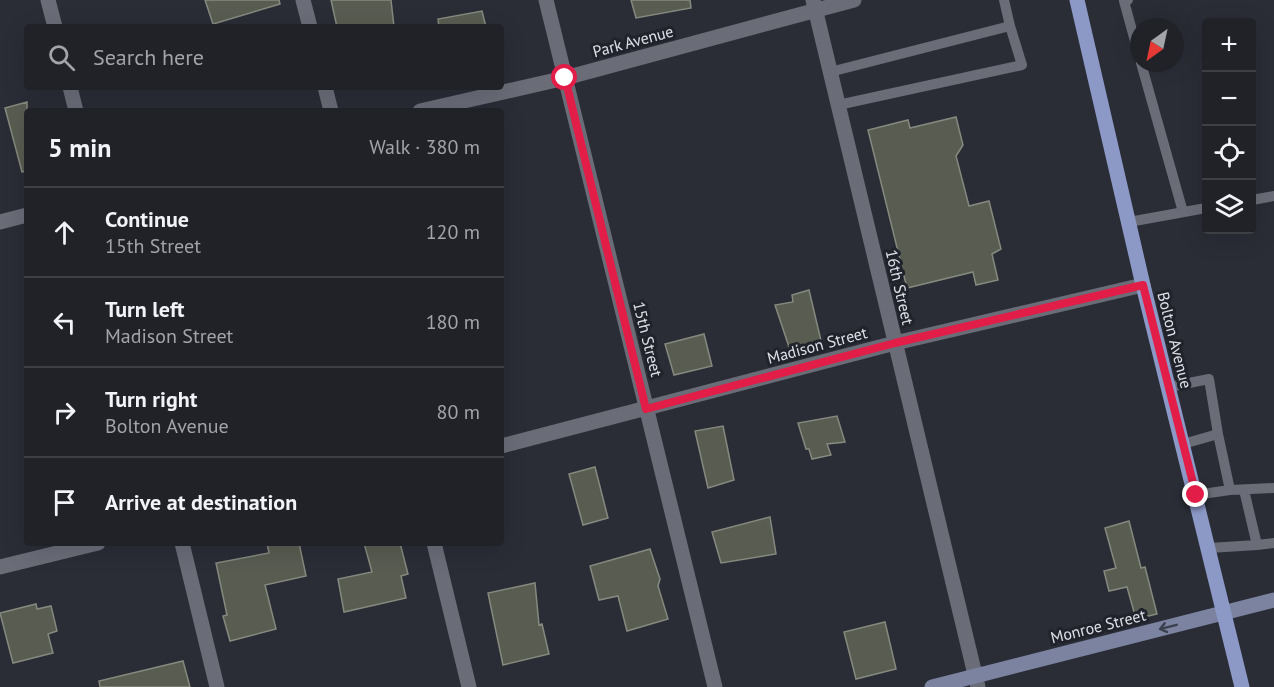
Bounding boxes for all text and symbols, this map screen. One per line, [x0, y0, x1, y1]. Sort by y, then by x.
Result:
north arrow [1130, 18, 1184, 72]
map controls [1202, 18, 1256, 234]
button: + [1202, 18, 1256, 72]
street label: Park Avenue [590, 21, 676, 61]
search box [24, 24, 504, 90]
icon: search [45, 41, 78, 74]
text: Search here [93, 43, 204, 71]
route start [551, 64, 577, 90]
button: − [1202, 72, 1256, 126]
button: locate [1202, 126, 1256, 180]
text: 5 min [48, 131, 111, 164]
text: Walk · 380 m [369, 134, 480, 160]
button: layers [1202, 180, 1256, 234]
text: Continue [105, 205, 189, 233]
icon: ahead [48, 216, 81, 249]
text: 120 m [426, 219, 480, 245]
text: 15th Street [105, 233, 201, 259]
street label: 16th Street [882, 247, 919, 327]
street label: Bolton Avenue [1153, 290, 1197, 390]
text: Turn left [105, 295, 185, 323]
street label: 15th Street [629, 299, 667, 379]
icon: left [48, 306, 81, 339]
text: 180 m [426, 309, 480, 335]
street label: Madison Street [765, 322, 870, 368]
text: Madison Street [105, 323, 233, 349]
text: Turn right [105, 385, 197, 413]
icon: right [48, 396, 81, 429]
text: 80 m [437, 399, 480, 425]
text: Bolton Avenue [105, 413, 229, 439]
route end [1182, 481, 1208, 507]
icon: arrive [48, 486, 81, 519]
text: Arrive at destination [105, 488, 297, 516]
street label: Monroe Street [1048, 604, 1148, 647]
one-way arrow [1159, 621, 1178, 633]

